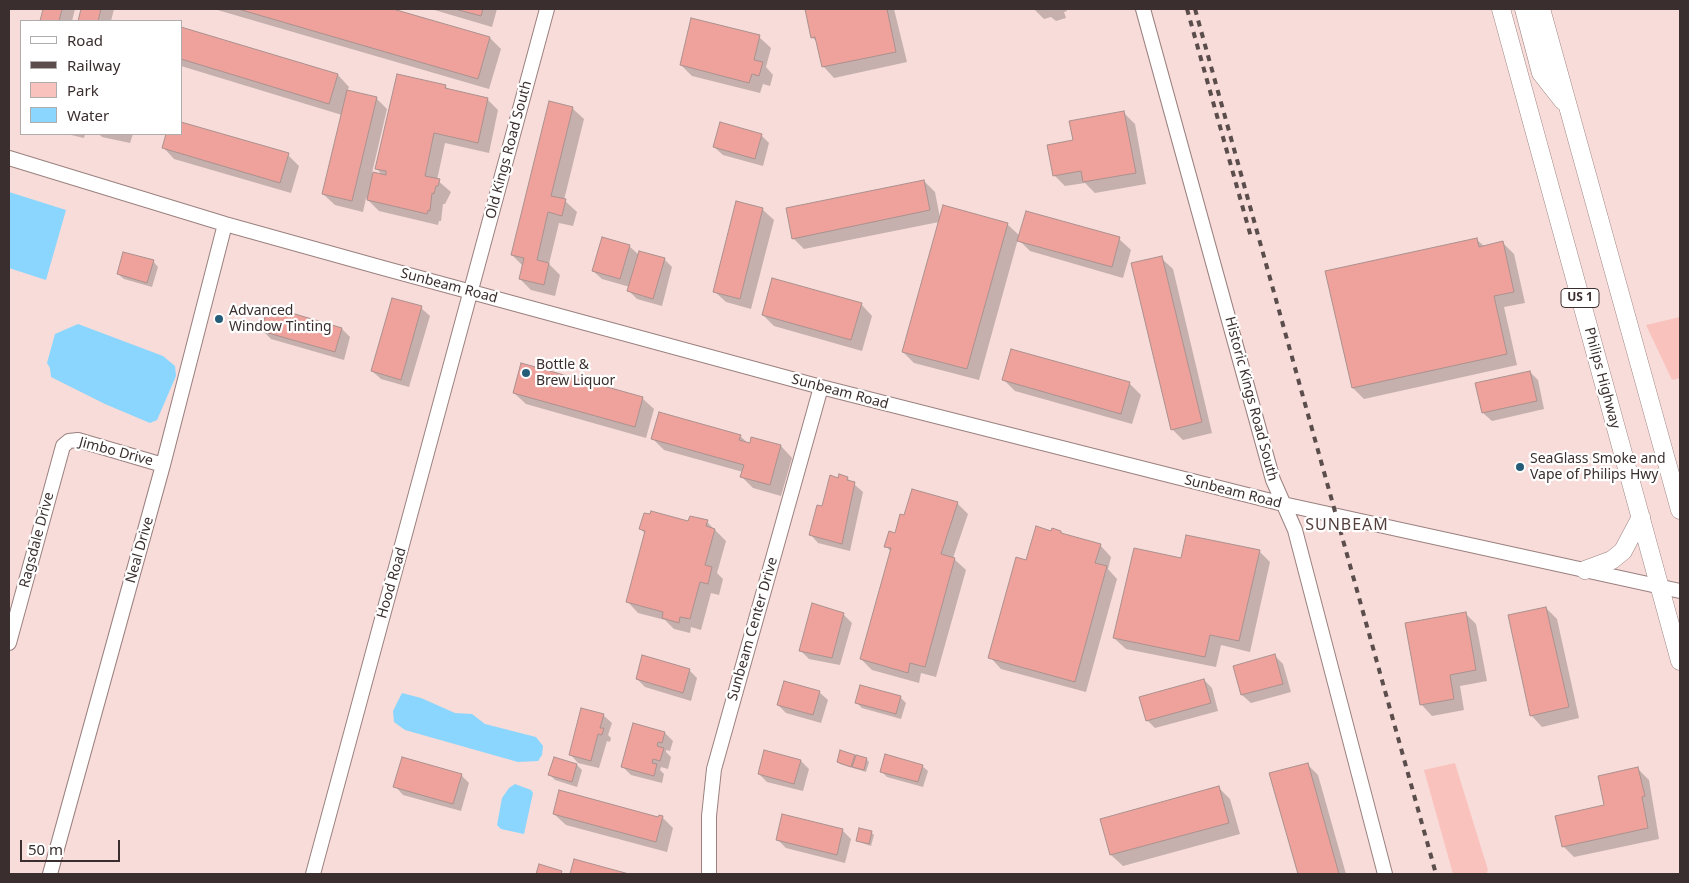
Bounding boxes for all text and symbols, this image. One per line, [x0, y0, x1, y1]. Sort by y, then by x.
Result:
legend [20, 20, 182, 135]
text: Road [67, 30, 103, 50]
text: Railway [67, 55, 120, 75]
street label: Old Kings Road South [482, 79, 536, 221]
text: Park [67, 80, 99, 100]
text: Water [67, 105, 109, 125]
street label: Sunbeam Road [399, 265, 499, 307]
road number: US 1 [1561, 288, 1599, 308]
place label: Advanced Window Tinting [229, 303, 332, 336]
marker: Advanced Window Tinting [213, 313, 225, 325]
street label: Historic Kings Road South [1221, 315, 1281, 483]
street label: Philips Highway [1580, 326, 1624, 430]
place label: Bottle & Brew Liquor [536, 357, 615, 390]
marker: Bottle & Brew Liquor [520, 367, 532, 379]
street label: Sunbeam Road [790, 371, 890, 413]
street label: Jimbo Drive [77, 434, 155, 470]
place label: SeaGlass Smoke and Vape of Philips Hwy [1530, 451, 1666, 484]
marker: SeaGlass Smoke and Vape of Philips Hwy [1514, 461, 1526, 473]
street label: Sunbeam Road [1183, 472, 1283, 512]
street label: Ragsdale Drive [16, 490, 58, 590]
street label: Neal Drive [123, 515, 157, 585]
district label: SUNBEAM [1304, 515, 1390, 535]
street label: Hood Road [374, 545, 410, 621]
street label: Sunbeam Center Drive [724, 555, 782, 703]
scale bar [22, 830, 122, 862]
text: 50 m [28, 839, 63, 859]

